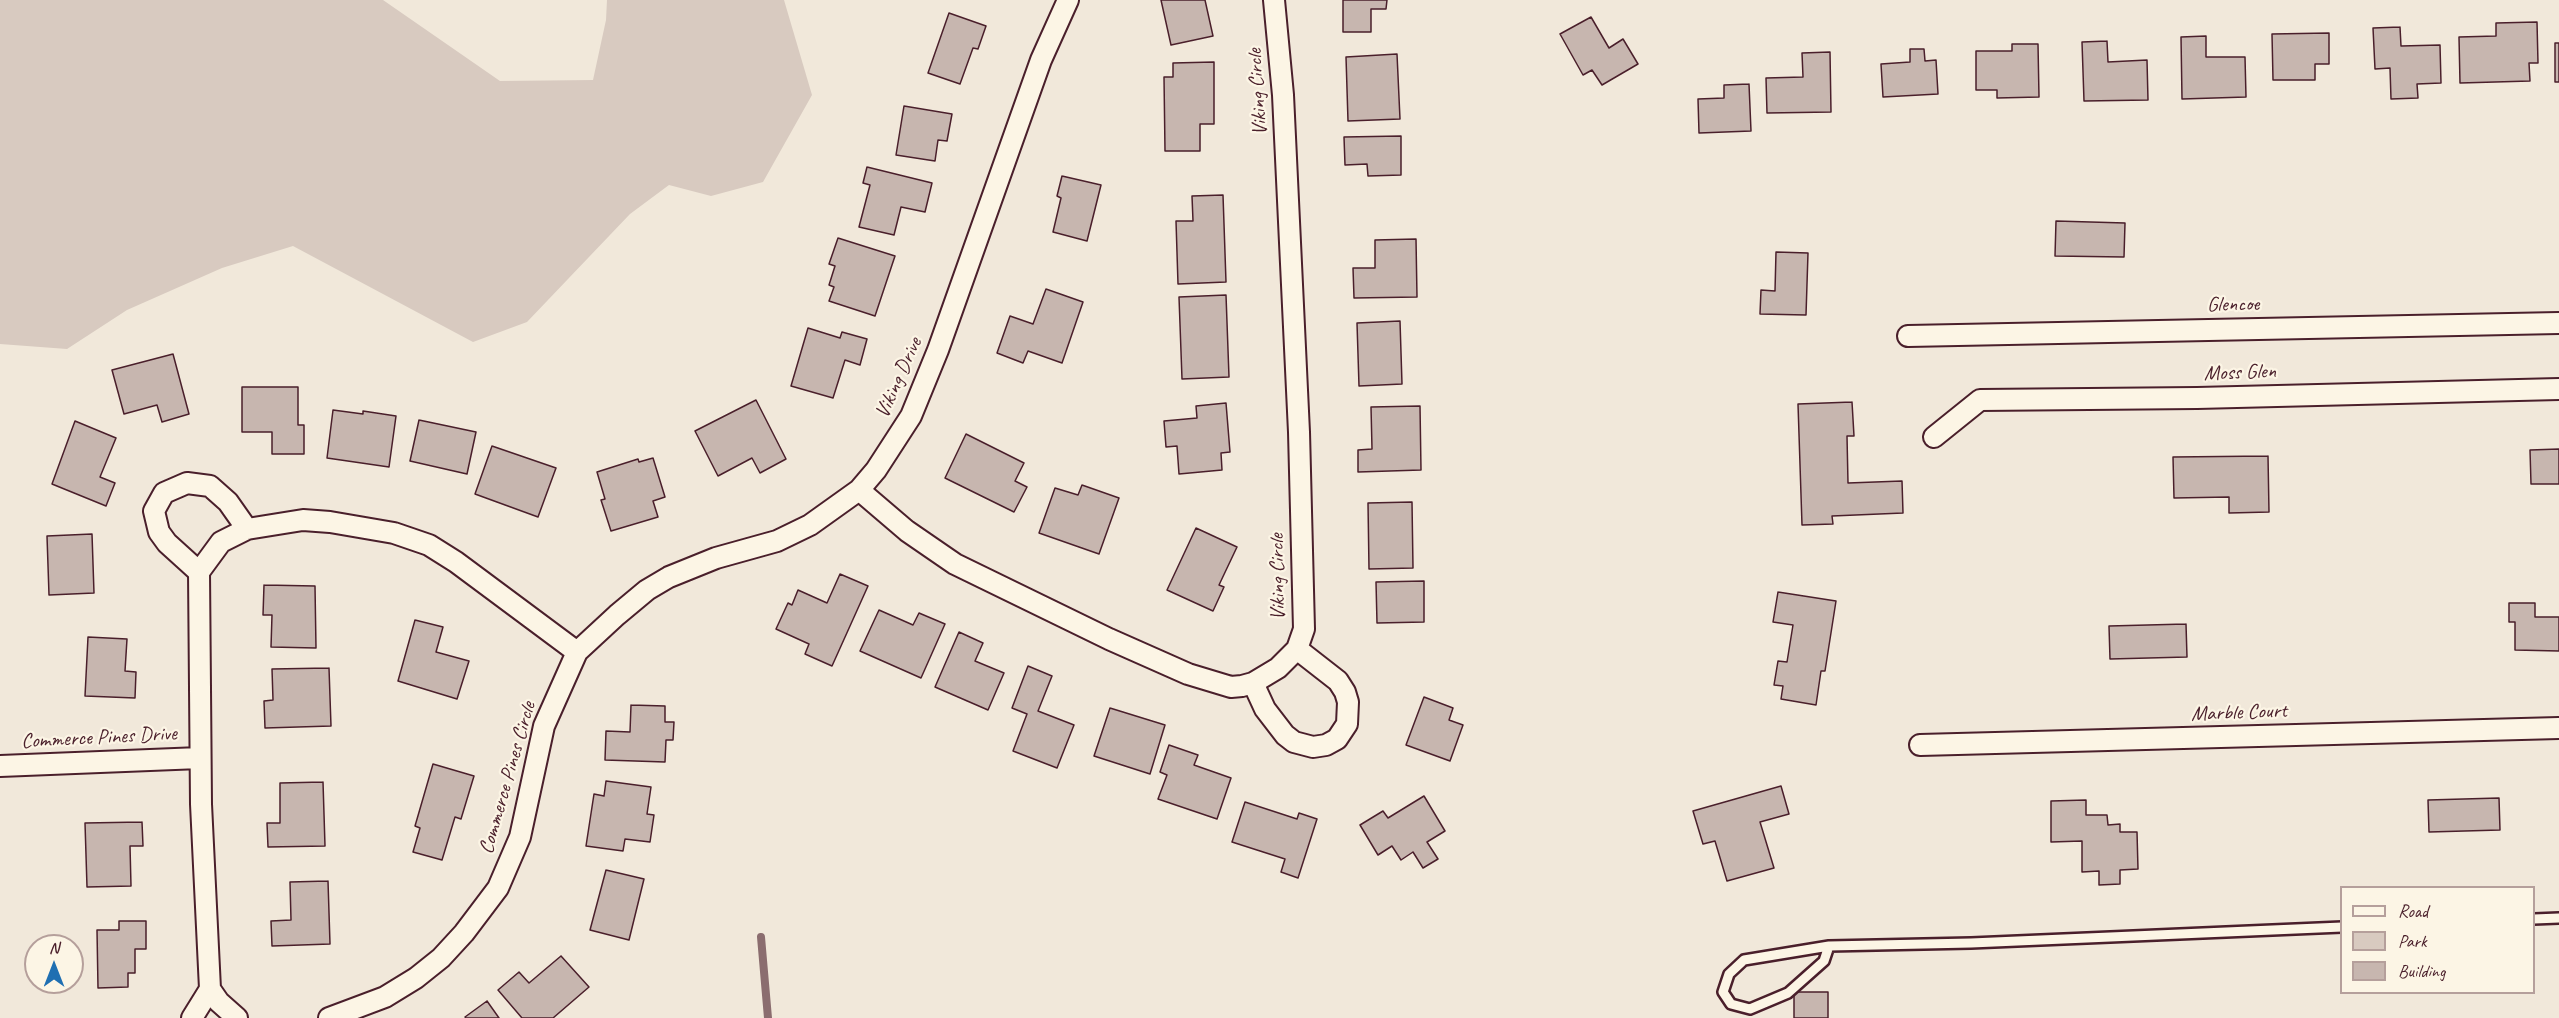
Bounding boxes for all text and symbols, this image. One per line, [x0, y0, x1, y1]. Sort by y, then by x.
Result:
street label: Viking Circle [1242, 48, 1274, 136]
street label: Glencoe [2207, 292, 2259, 318]
street label: Viking Drive [870, 334, 928, 422]
street label: Moss Glen [2203, 359, 2277, 387]
street label: Viking Circle [1265, 533, 1291, 621]
street label: Commerce Pines Circle [474, 699, 542, 857]
street label: Marble Court [2191, 699, 2287, 727]
street label: Commerce Pines Drive [21, 721, 177, 755]
legend [2340, 886, 2535, 994]
text: Road [2398, 900, 2428, 922]
text: Park [2398, 930, 2427, 952]
north arrow [24, 934, 84, 994]
text: N [49, 938, 59, 958]
text: Building [2398, 960, 2445, 982]

